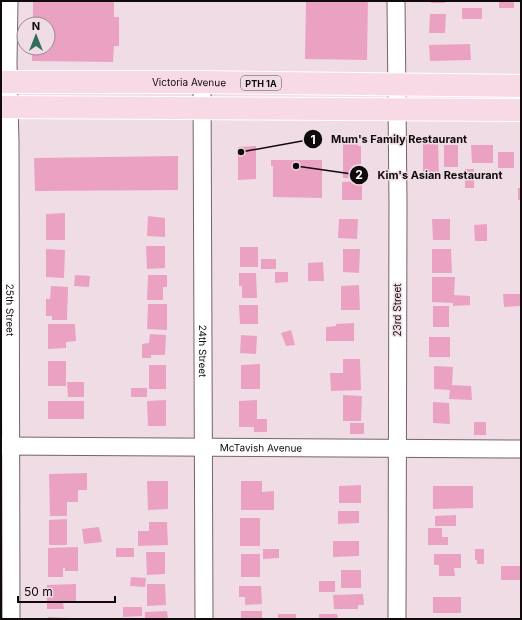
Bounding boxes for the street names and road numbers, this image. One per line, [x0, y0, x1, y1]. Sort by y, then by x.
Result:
street label: Victoria Avenue [152, 76, 226, 88]
road number: PTH 1A [241, 76, 281, 90]
street label: 23rd Street [391, 283, 403, 337]
street label: 25th Street [4, 284, 16, 337]
street label: 24th Street [197, 325, 209, 378]
street label: McTavish Avenue [220, 441, 302, 454]

